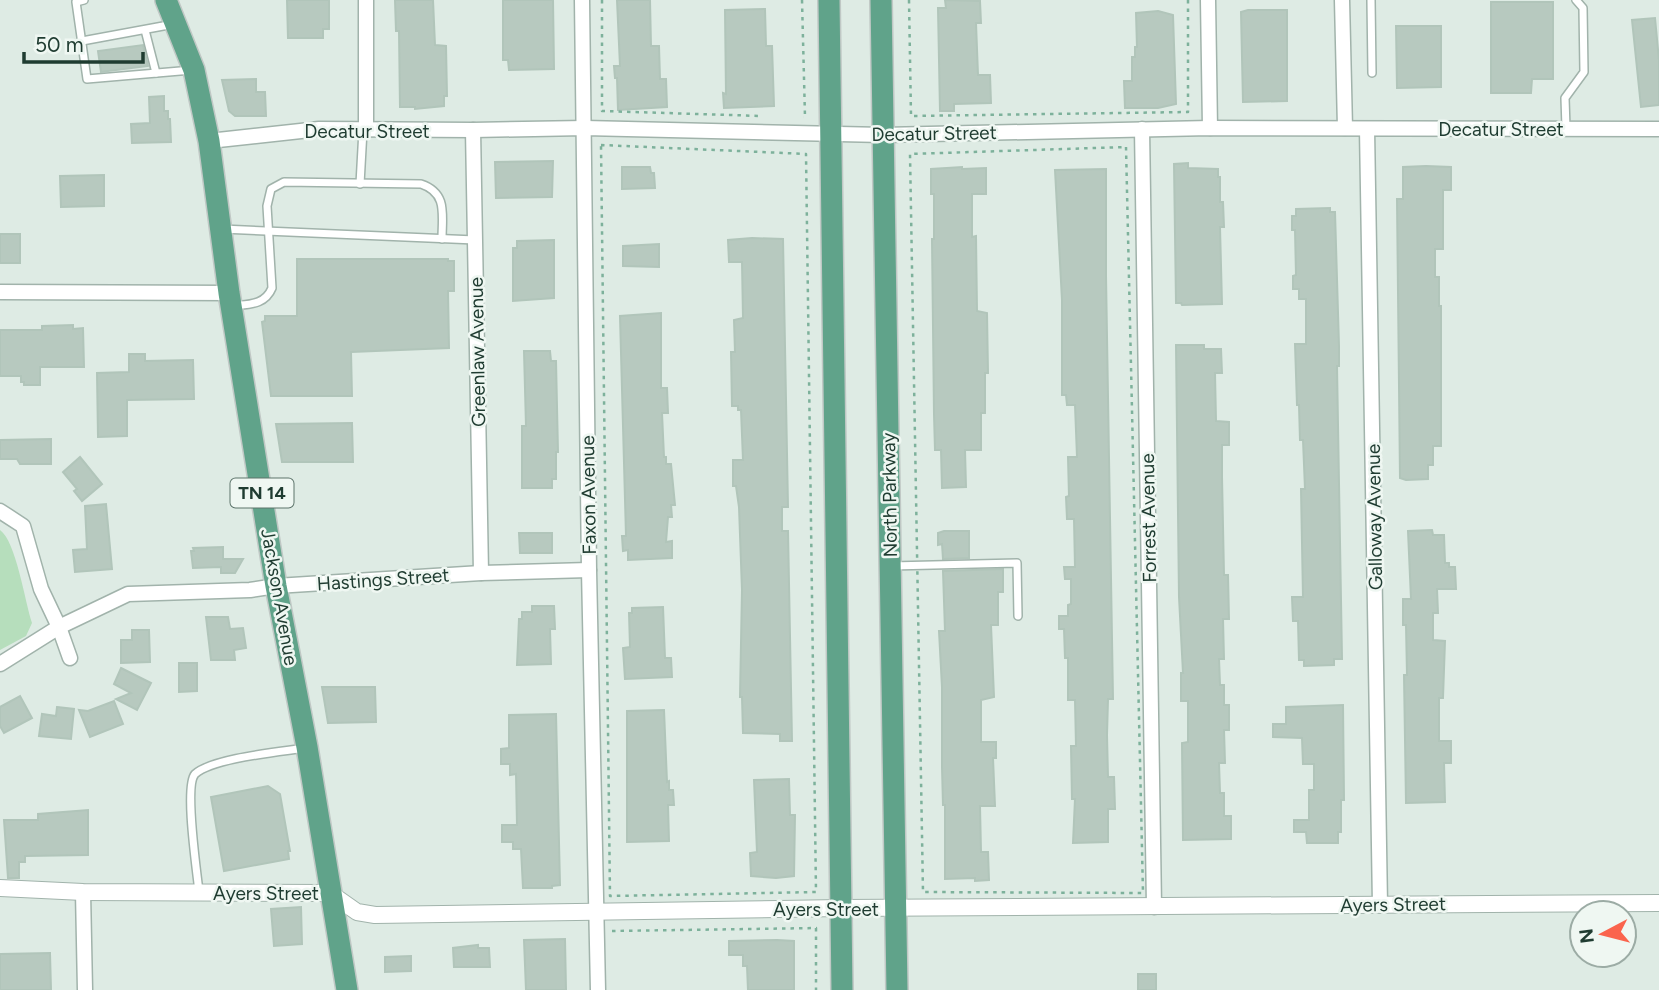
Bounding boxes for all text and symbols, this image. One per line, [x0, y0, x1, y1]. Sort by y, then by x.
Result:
scale bar [24, 21, 144, 65]
text: 50 m [35, 32, 84, 57]
street label: Decatur Street [1438, 118, 1564, 141]
street label: Decatur Street [304, 120, 430, 143]
street label: Decatur Street [871, 121, 997, 146]
street label: Greenlaw Avenue [465, 277, 490, 427]
street label: North Parkway [877, 432, 902, 558]
street label: Faxon Avenue [576, 435, 601, 555]
street label: Galloway Avenue [1362, 444, 1387, 590]
street label: Forrest Avenue [1136, 453, 1161, 583]
road number: TN 14 [230, 478, 294, 508]
street label: Jackson Avenue [256, 527, 303, 667]
street label: Hastings Street [316, 563, 450, 596]
street label: Ayers Street [213, 882, 319, 905]
street label: Ayers Street [1340, 892, 1446, 917]
street label: Ayers Street [773, 898, 879, 921]
north arrow [1568, 899, 1638, 969]
text: N [1574, 927, 1599, 945]

